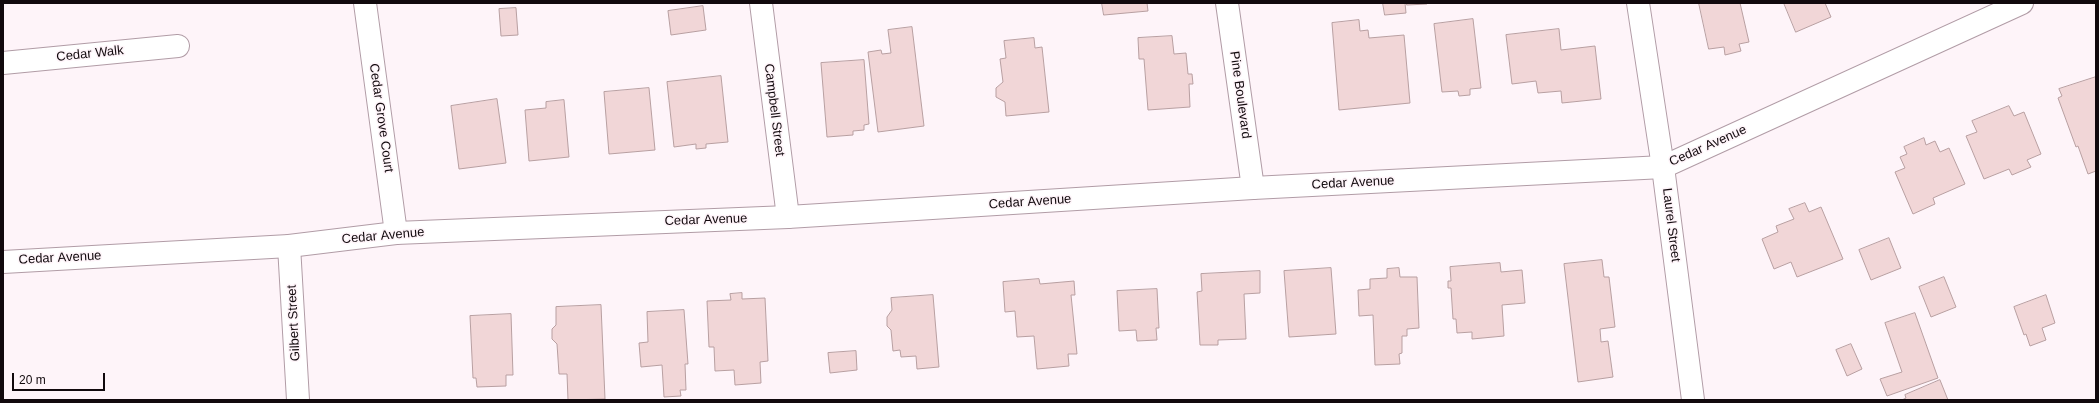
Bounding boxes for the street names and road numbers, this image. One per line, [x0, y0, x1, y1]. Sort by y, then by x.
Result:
street label: Cedar Walk [56, 43, 124, 65]
street label: Pine Boulevard [1226, 50, 1254, 140]
street label: Cedar Grove Court [366, 63, 396, 173]
street label: Campbell Street [761, 63, 787, 157]
street label: Cedar Avenue [1667, 122, 1749, 170]
street label: Cedar Avenue [1311, 173, 1395, 193]
street label: Laurel Street [1659, 187, 1683, 263]
street label: Cedar Avenue [988, 191, 1072, 213]
street label: Cedar Avenue [664, 211, 748, 229]
street label: Cedar Avenue [341, 225, 425, 247]
street label: Cedar Avenue [18, 248, 102, 268]
street label: Gilbert Street [284, 284, 304, 362]

